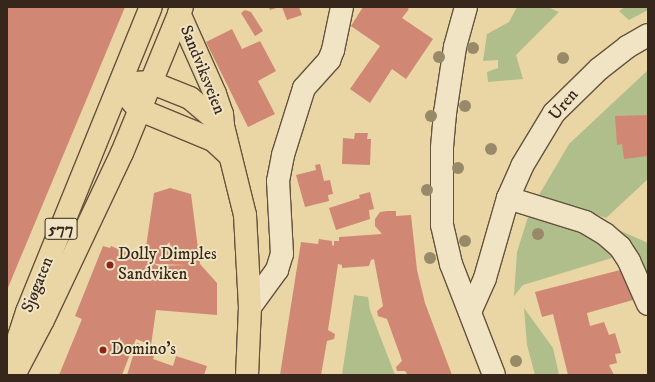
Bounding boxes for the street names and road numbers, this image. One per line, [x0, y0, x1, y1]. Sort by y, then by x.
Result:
street label: Sandviksveien [175, 23, 229, 117]
street label: Uren [545, 85, 583, 125]
road number: 577 [44, 215, 78, 243]
street label: Sjøgaten [18, 254, 58, 316]

